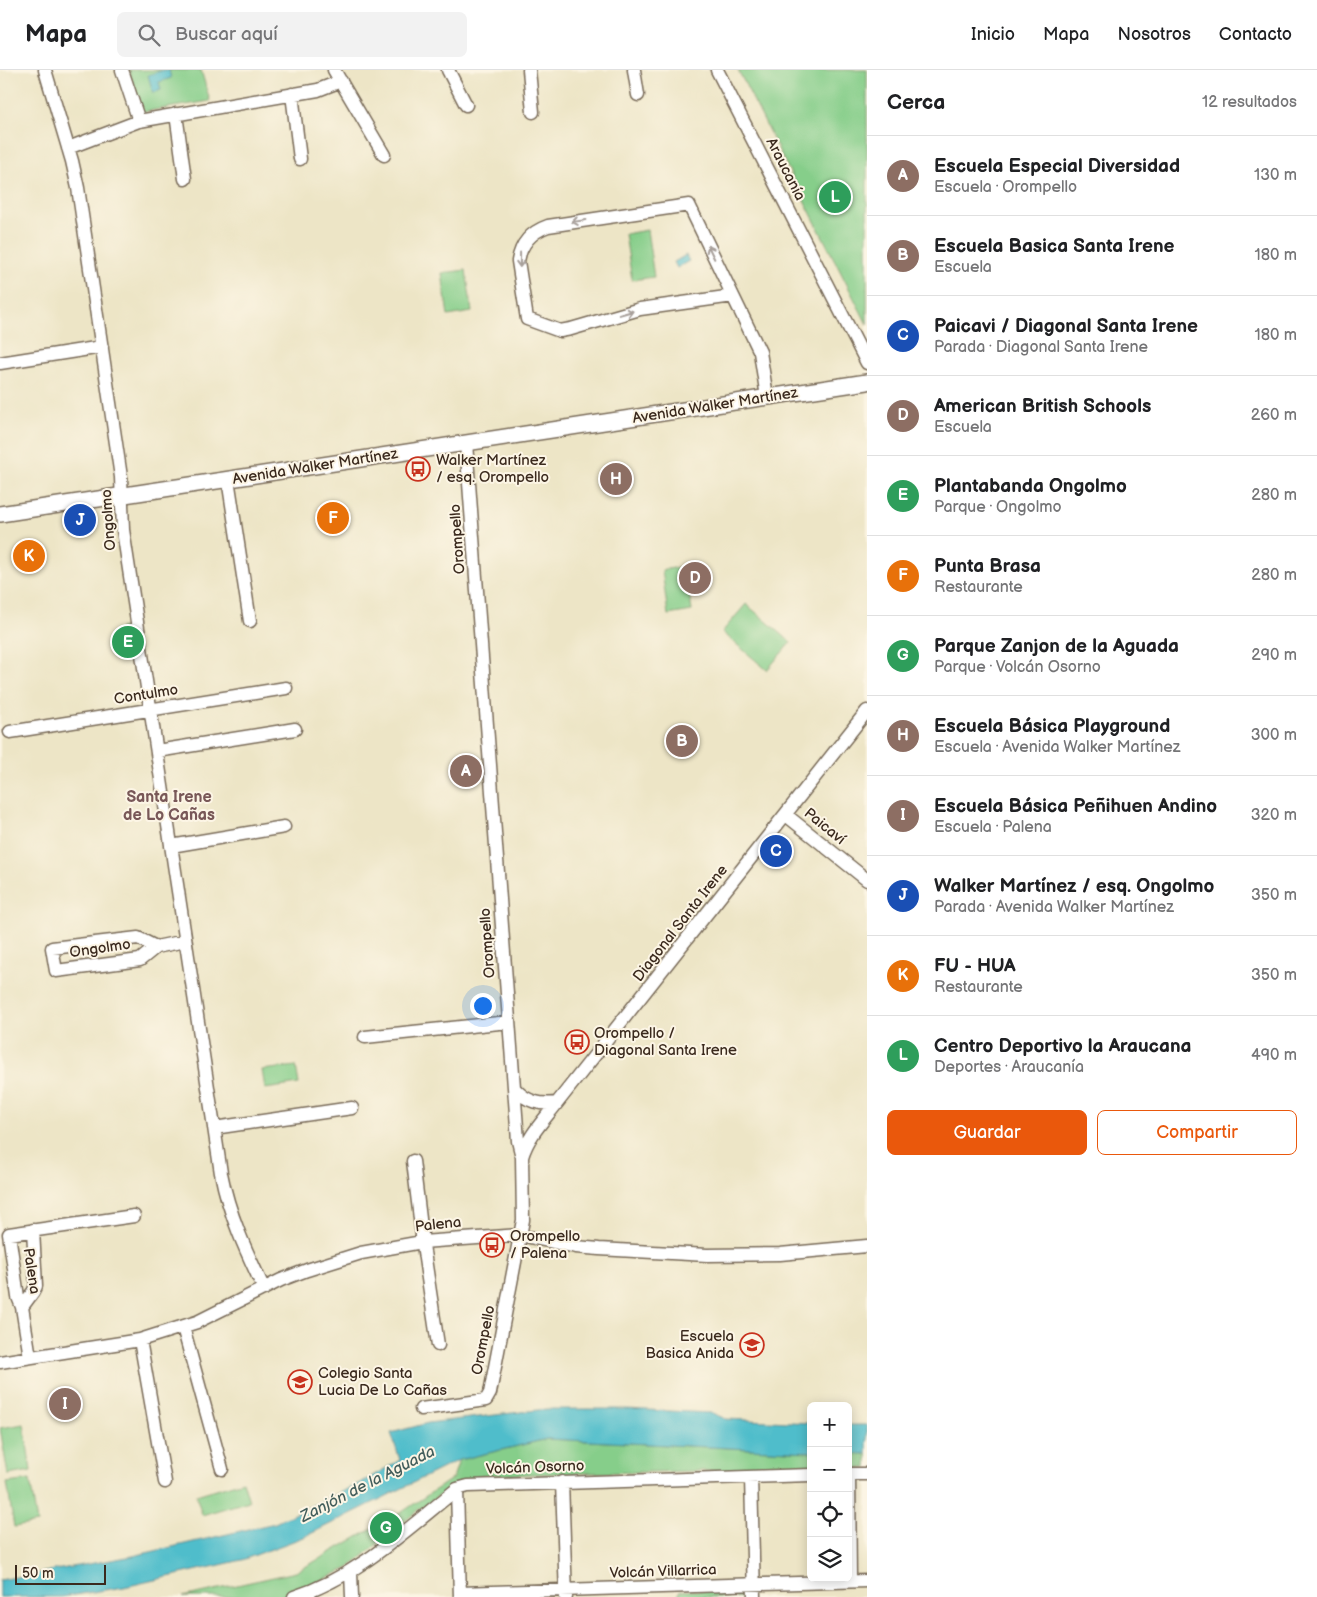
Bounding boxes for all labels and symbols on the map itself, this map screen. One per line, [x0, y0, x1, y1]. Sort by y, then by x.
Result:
street label: Araucanía [762, 135, 809, 204]
pin: L [819, 178, 851, 216]
one-way arrow [572, 216, 588, 226]
one-way arrow [706, 245, 716, 260]
one-way arrow [515, 252, 524, 268]
one-way arrow [618, 308, 634, 318]
street label: Avenida Walker Martínez [631, 383, 800, 428]
street label: Avenida Walker Martínez [231, 444, 400, 489]
place label: Walker Martínez / esq. Orompello [436, 451, 549, 487]
bus stop icon: Walker Martínez / esq. Orompello [405, 456, 431, 482]
pin: H [600, 460, 632, 498]
street label: Ongolmo [97, 489, 120, 551]
pin: F [317, 499, 349, 537]
pin: J [64, 501, 96, 539]
street label: Orompello [446, 503, 469, 575]
pin: K [13, 537, 45, 575]
pin: D [679, 559, 711, 597]
pin: E [112, 623, 144, 661]
street label: Contulmo [113, 680, 180, 709]
pin: B [666, 722, 698, 760]
pin: A [450, 752, 482, 790]
district label: Santa Irene de Lo Cañas [123, 788, 215, 825]
street label: Paicaví [800, 804, 850, 849]
pin: C [760, 832, 792, 870]
street label: Diagonal Santa Irene [629, 861, 732, 985]
street label: Orompello [476, 907, 499, 979]
street label: Ongolmo [68, 935, 132, 962]
your location [470, 993, 496, 1019]
place label: Orompello / Diagonal Santa Irene [594, 1024, 737, 1060]
bus stop icon: Orompello / Diagonal Santa Irene [564, 1029, 590, 1055]
street label: Palena [414, 1213, 462, 1236]
place label: Orompello / Palena [510, 1227, 580, 1263]
bus stop icon: Orompello / Palena [479, 1232, 505, 1258]
street label: Palena [18, 1247, 45, 1295]
street label: Orompello [467, 1304, 500, 1376]
place label: Escuela Basica Anida [646, 1327, 734, 1363]
school or university icon: Escuela Basica Anida [739, 1332, 765, 1358]
place label: Colegio Santa Lucia De Lo Cañas [318, 1364, 448, 1400]
school or university icon: Colegio Santa Lucia De Lo Cañas [287, 1369, 313, 1395]
pin: I [49, 1385, 81, 1423]
water label: Zanjón de la Aguada [296, 1442, 438, 1527]
street label: Volcán Osorno [485, 1456, 585, 1479]
pin: G [370, 1509, 402, 1547]
street label: Volcán Villarrica [609, 1560, 717, 1583]
scale bar [15, 1562, 106, 1585]

